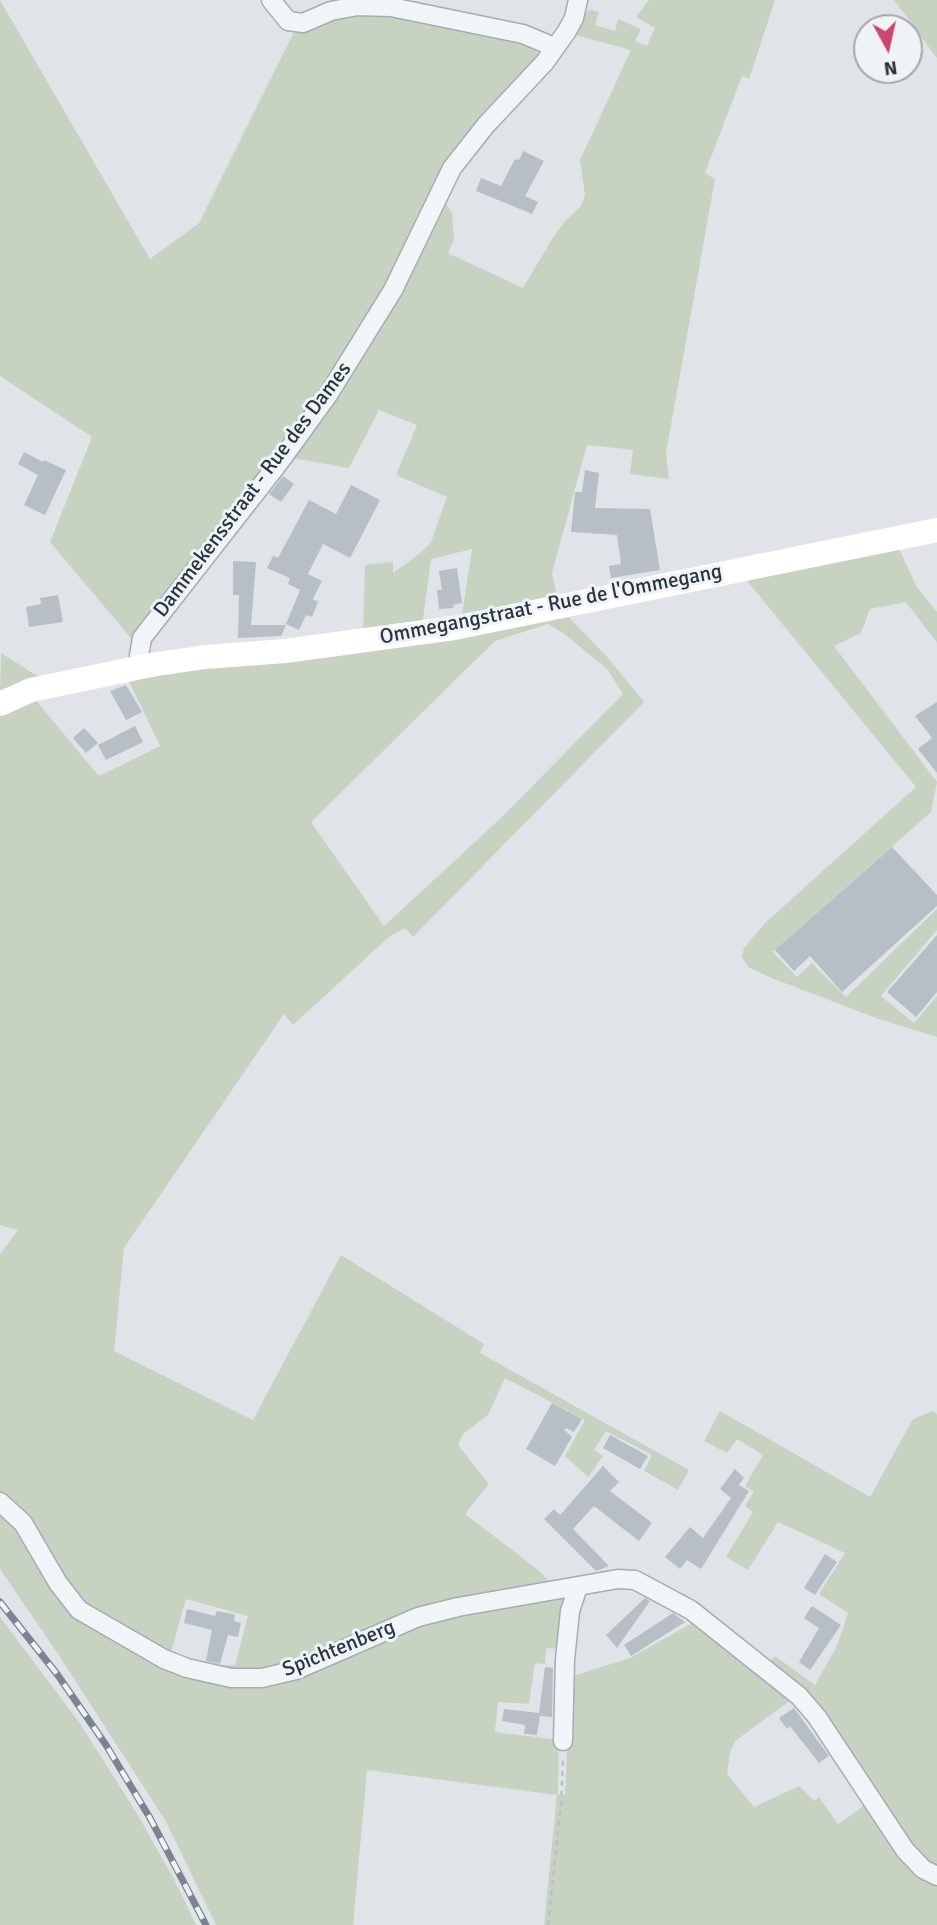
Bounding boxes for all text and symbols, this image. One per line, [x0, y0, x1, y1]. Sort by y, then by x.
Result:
north arrow [853, 14, 923, 84]
text: N [882, 55, 899, 81]
street label: Dammekensstraat - Rue des Dames [149, 357, 357, 623]
street label: Ommegangstraat - Rue de l'Ommegang [378, 559, 724, 651]
street label: Spichtenberg [279, 1615, 399, 1683]

